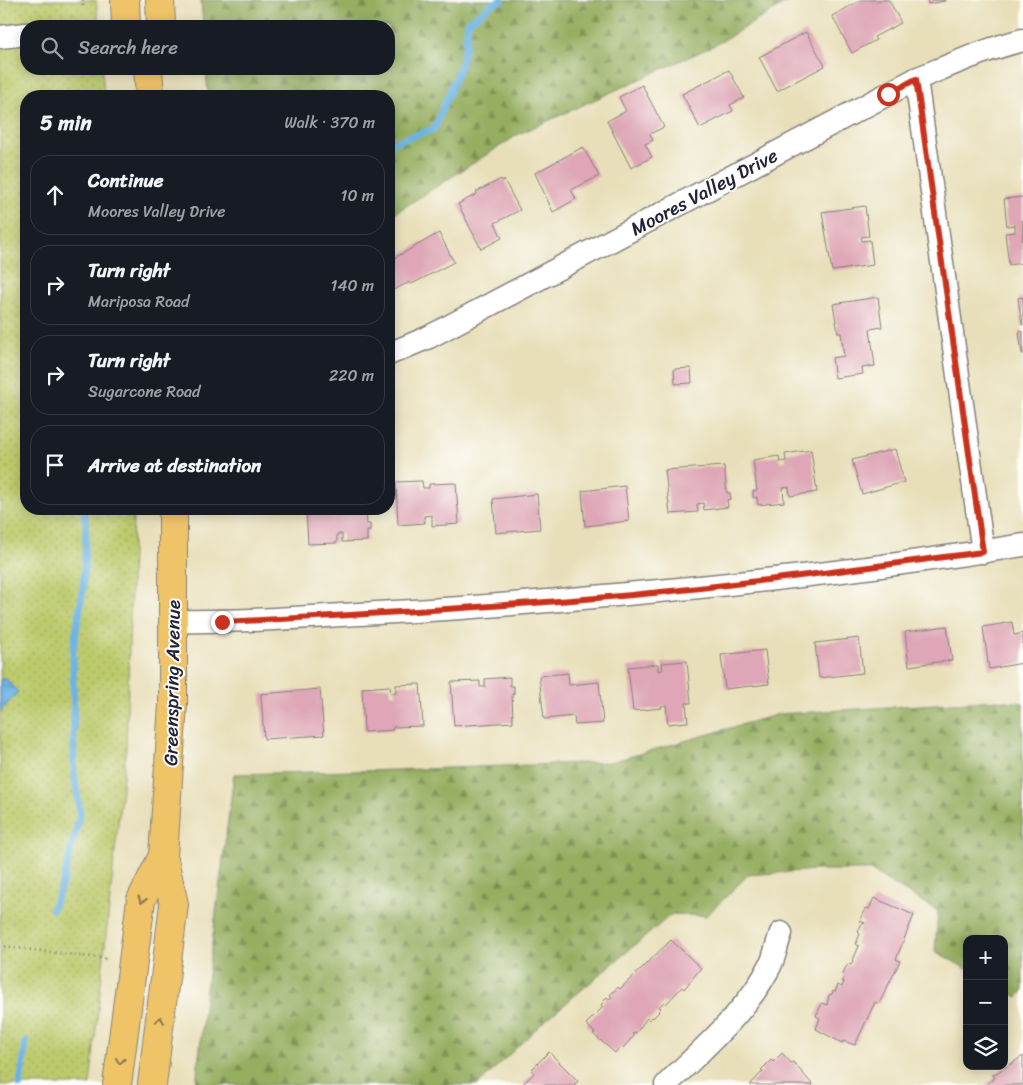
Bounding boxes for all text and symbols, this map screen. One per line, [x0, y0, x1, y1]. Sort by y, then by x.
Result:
search box [20, 20, 395, 75]
text: Search here [78, 31, 178, 64]
icon: search [38, 34, 66, 62]
route start [877, 83, 900, 106]
text: 5 min [40, 104, 92, 142]
text: Walk · 370 m [284, 108, 375, 137]
street label: Moores Valley Drive [624, 139, 784, 245]
text: Continue [88, 164, 164, 197]
icon: ahead [41, 181, 69, 209]
text: 10 m [341, 181, 374, 210]
text: Moores Valley Drive [88, 197, 226, 226]
text: Turn right [88, 254, 170, 287]
icon: right [41, 271, 69, 299]
text: 140 m [331, 271, 374, 300]
text: Mariposa Road [88, 287, 190, 316]
text: Turn right [88, 344, 170, 377]
icon: right [41, 361, 69, 389]
text: 220 m [329, 361, 374, 390]
text: Sugarcone Road [88, 377, 201, 406]
text: Arrive at destination [88, 449, 261, 482]
icon: arrive [41, 451, 69, 479]
street label: Greenspring Avenue [154, 600, 190, 766]
route end [211, 611, 234, 634]
one-way arrow [138, 896, 148, 904]
map controls [963, 935, 1008, 1070]
button: + [963, 935, 1008, 980]
button: − [963, 980, 1008, 1025]
one-way arrow [154, 1015, 165, 1023]
button: layers [963, 1025, 1008, 1070]
one-way arrow [115, 1057, 126, 1065]

